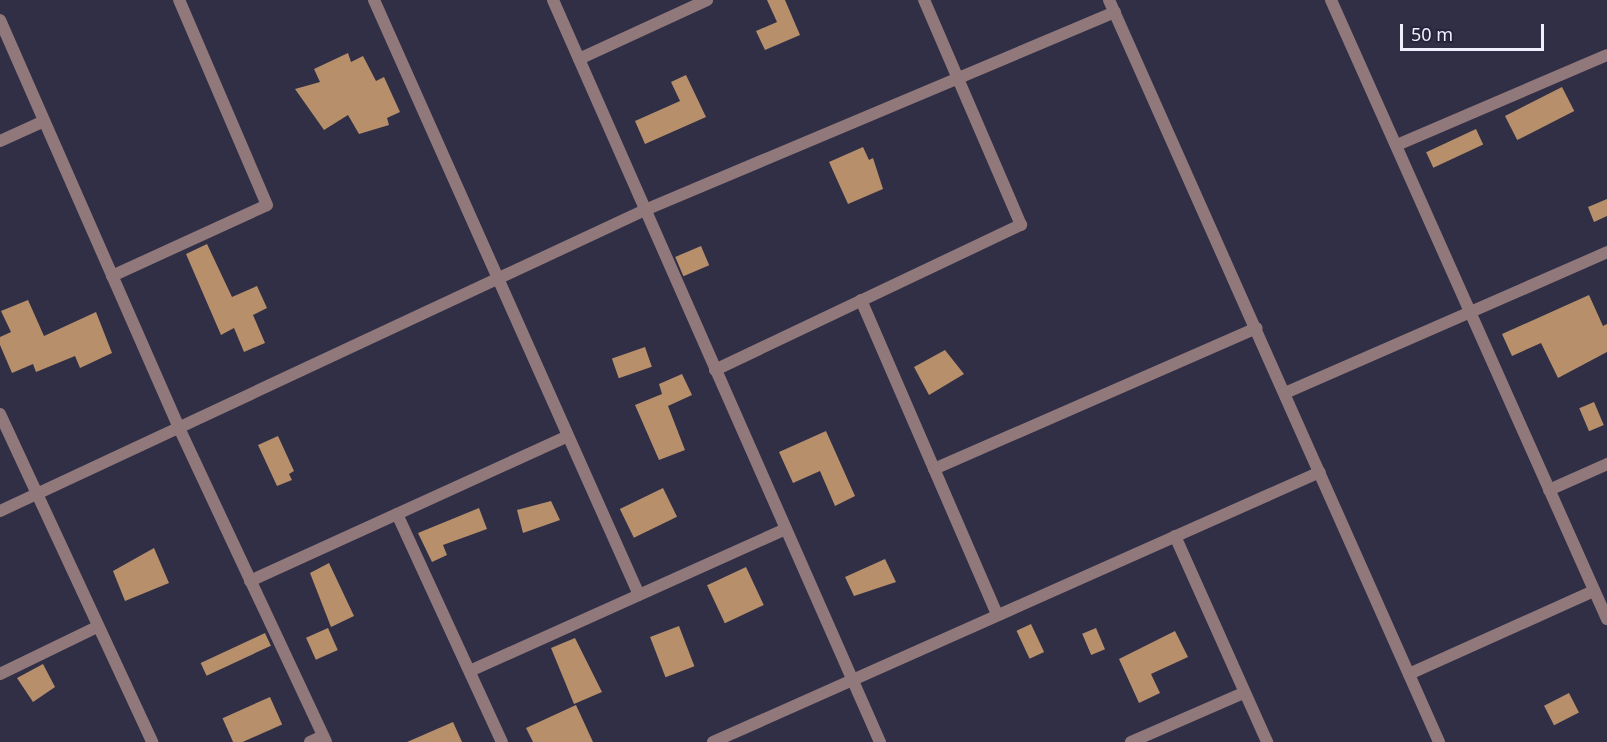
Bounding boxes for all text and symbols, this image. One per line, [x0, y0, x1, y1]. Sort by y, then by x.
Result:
scale bar [1403, 12, 1547, 50]
text: 50 m [1411, 22, 1453, 46]

